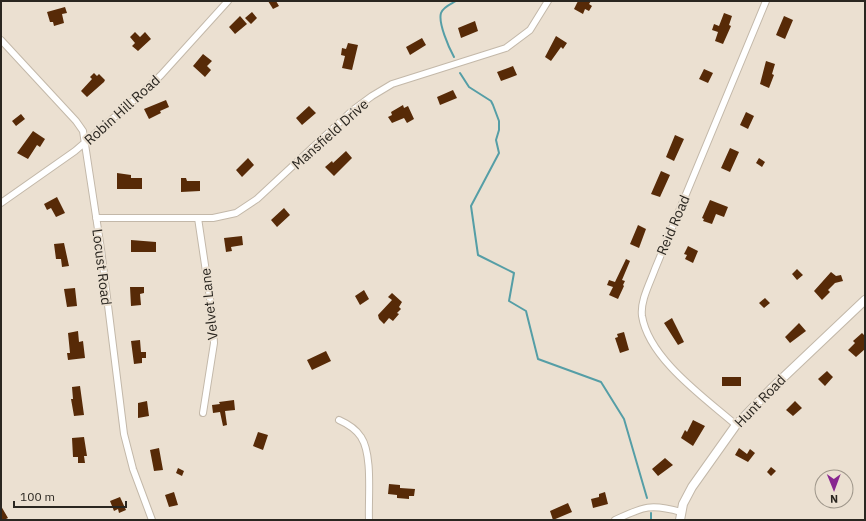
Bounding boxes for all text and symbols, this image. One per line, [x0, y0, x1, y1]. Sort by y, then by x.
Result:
street label: Robin Hill Road [80, 71, 164, 149]
street label: Mansfield Drive [288, 95, 372, 173]
street label: Reid Road [652, 192, 694, 258]
street label: Locust Road [88, 228, 116, 306]
street label: Velvet Lane [196, 267, 222, 341]
street label: Hunt Road [731, 371, 789, 431]
north arrow [814, 469, 854, 509]
scale bar [14, 483, 126, 509]
text: 100 m [20, 489, 55, 504]
text: N [830, 492, 838, 506]

